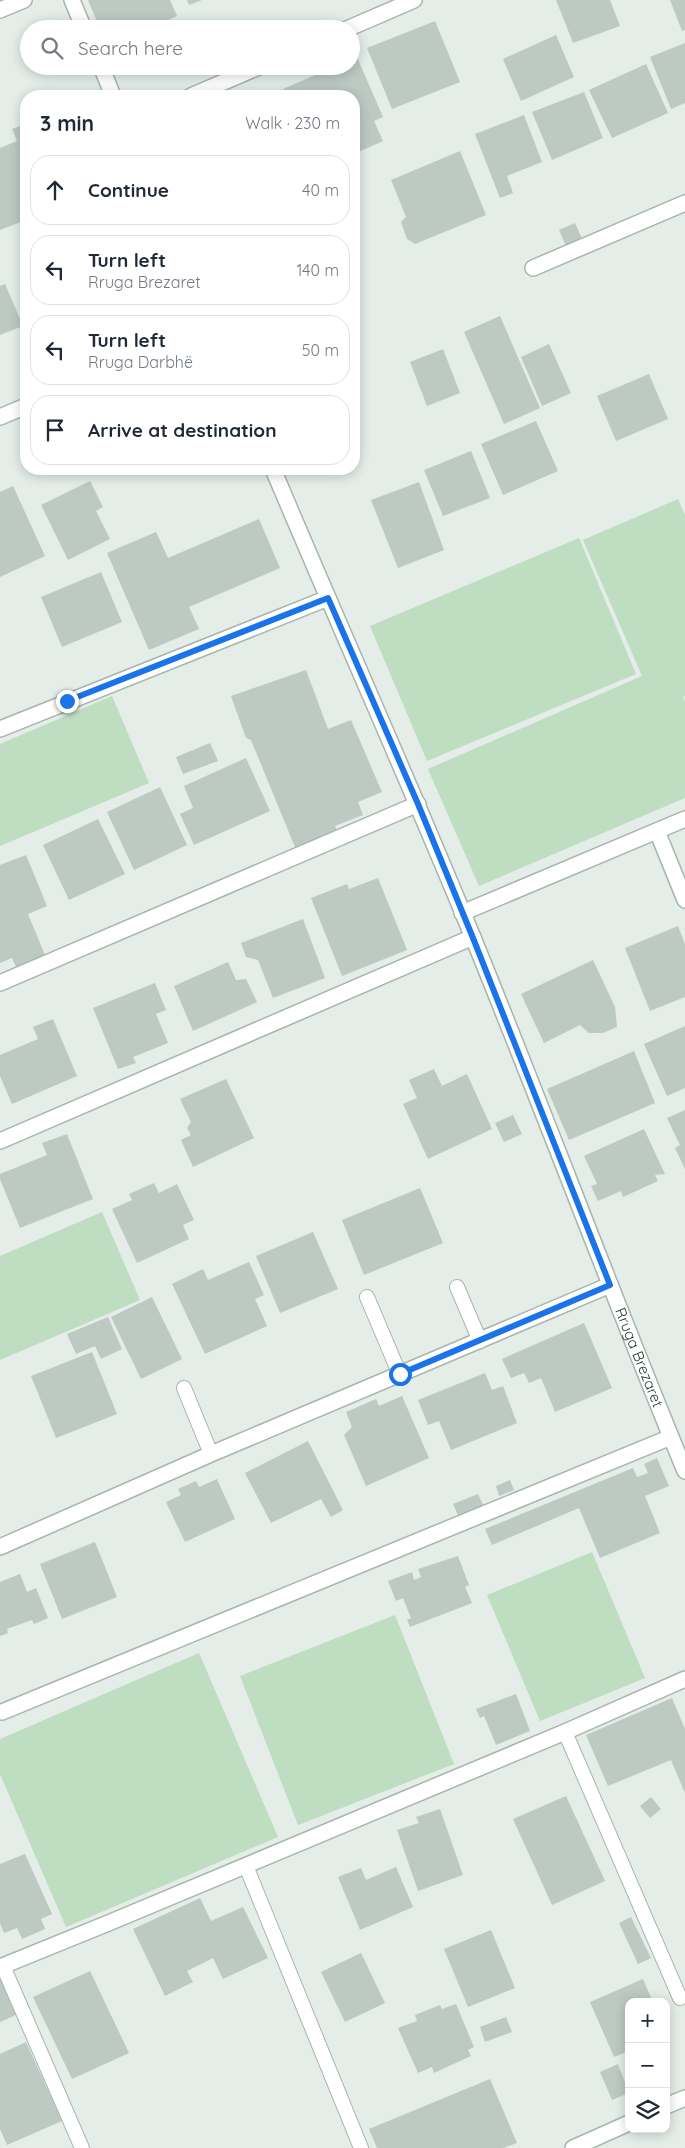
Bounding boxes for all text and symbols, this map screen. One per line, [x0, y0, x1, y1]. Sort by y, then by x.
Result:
search box [20, 20, 360, 75]
icon: search [38, 34, 66, 62]
text: Search here [78, 36, 183, 60]
text: 3 min [40, 110, 94, 136]
text: Walk · 230 m [245, 113, 340, 133]
icon: ahead [41, 176, 69, 204]
text: Continue [88, 178, 169, 202]
text: 40 m [302, 180, 339, 200]
text: Turn left [88, 248, 166, 272]
icon: left [41, 256, 69, 284]
text: 140 m [296, 260, 339, 280]
text: Rruga Brezaret [88, 272, 201, 292]
text: Turn left [88, 328, 166, 352]
icon: left [41, 336, 69, 364]
text: 50 m [302, 340, 339, 360]
text: Rruga Darbhë [88, 352, 193, 372]
icon: arrive [41, 416, 69, 444]
text: Arrive at destination [88, 418, 277, 442]
route end [56, 690, 79, 713]
street label: Rruga Brezaret [611, 1305, 668, 1410]
route start [389, 1363, 412, 1386]
map controls [625, 1998, 670, 2133]
button: + [625, 1998, 670, 2043]
button: − [625, 2043, 670, 2088]
button: layers [625, 2088, 670, 2133]

